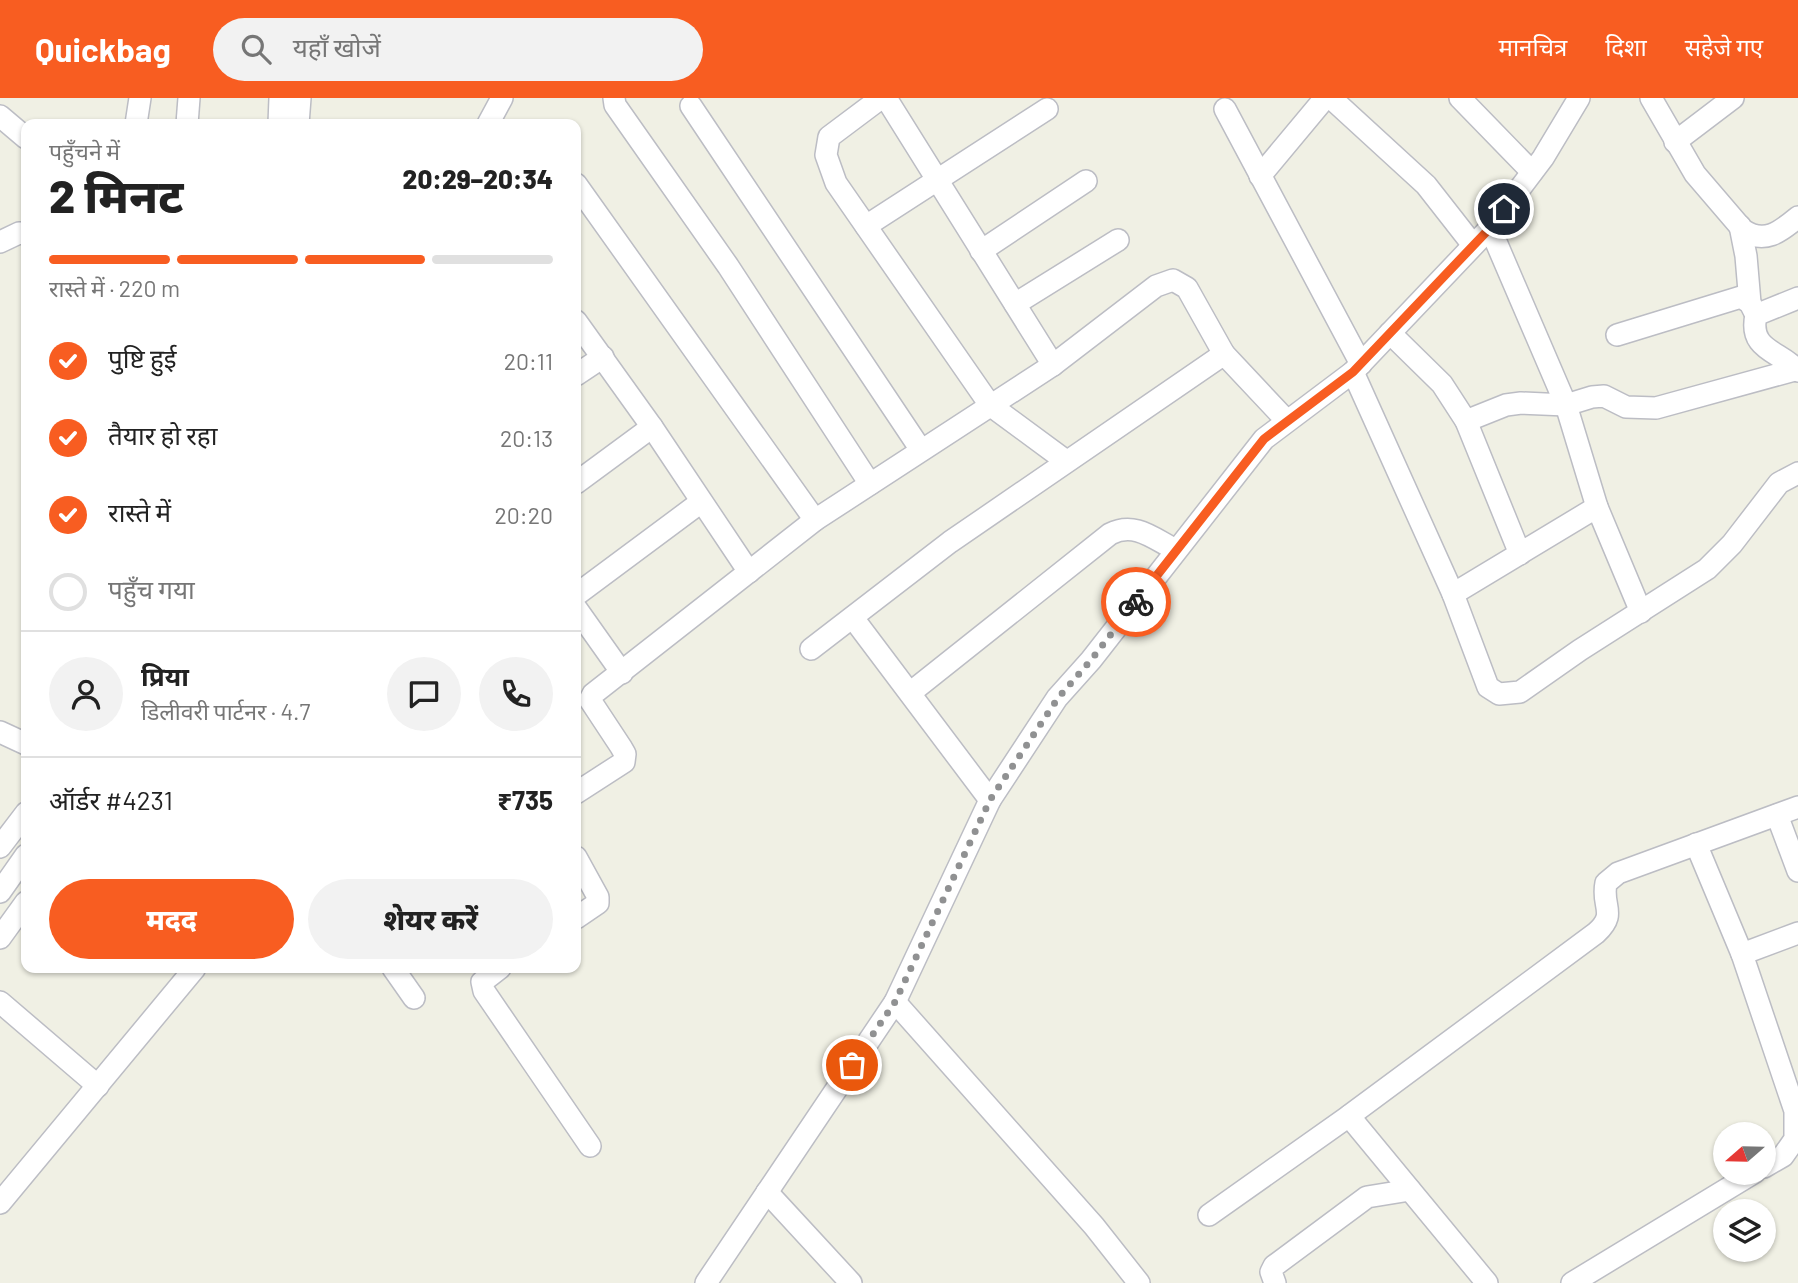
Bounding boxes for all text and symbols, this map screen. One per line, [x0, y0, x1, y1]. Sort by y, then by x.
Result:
search box [213, 18, 703, 81]
text: Quickbag [35, 29, 171, 69]
icon: search [237, 30, 275, 68]
text: यहाँ खोजें [293, 31, 381, 62]
text: मानचित्र [1499, 32, 1567, 61]
text: दिशा [1605, 32, 1647, 61]
text: सहेजे गए [1685, 32, 1763, 61]
text: पहुँचने में [49, 137, 120, 165]
text: 20:29–20:34 [403, 163, 553, 194]
text: 2 मिनट [49, 167, 183, 222]
pin [1474, 179, 1534, 239]
icon: home [1485, 190, 1523, 228]
text: रास्ते में · 220 m [49, 274, 180, 302]
icon: check [49, 342, 87, 380]
text: पुष्टि हुई [108, 342, 176, 373]
text: 20:11 [504, 347, 553, 375]
icon: check [49, 419, 87, 457]
text: तैयार हो रहा [108, 419, 217, 450]
text: 20:13 [500, 424, 553, 452]
icon: check [49, 496, 87, 534]
text: रास्ते में [108, 496, 171, 527]
text: 20:20 [495, 501, 553, 529]
courier [1101, 567, 1171, 637]
text: पहुँच गया [108, 573, 195, 604]
icon: bike [1117, 583, 1155, 621]
button: person [49, 657, 123, 731]
button: chat [387, 657, 461, 731]
button: phone [479, 657, 553, 731]
text: प्रिया [141, 660, 189, 691]
text: डिलीवरी पार्टनर · 4.7 [141, 697, 310, 725]
text: ऑर्डर #4231 [49, 784, 173, 815]
text: ₹735 [497, 784, 553, 815]
button: मदद [49, 879, 294, 959]
button: शेयर करें [308, 879, 553, 959]
pin [822, 1035, 882, 1095]
icon: bag [833, 1046, 871, 1084]
north arrow [1713, 1122, 1776, 1185]
map controls [1713, 1122, 1776, 1262]
button: layers [1713, 1199, 1776, 1262]

